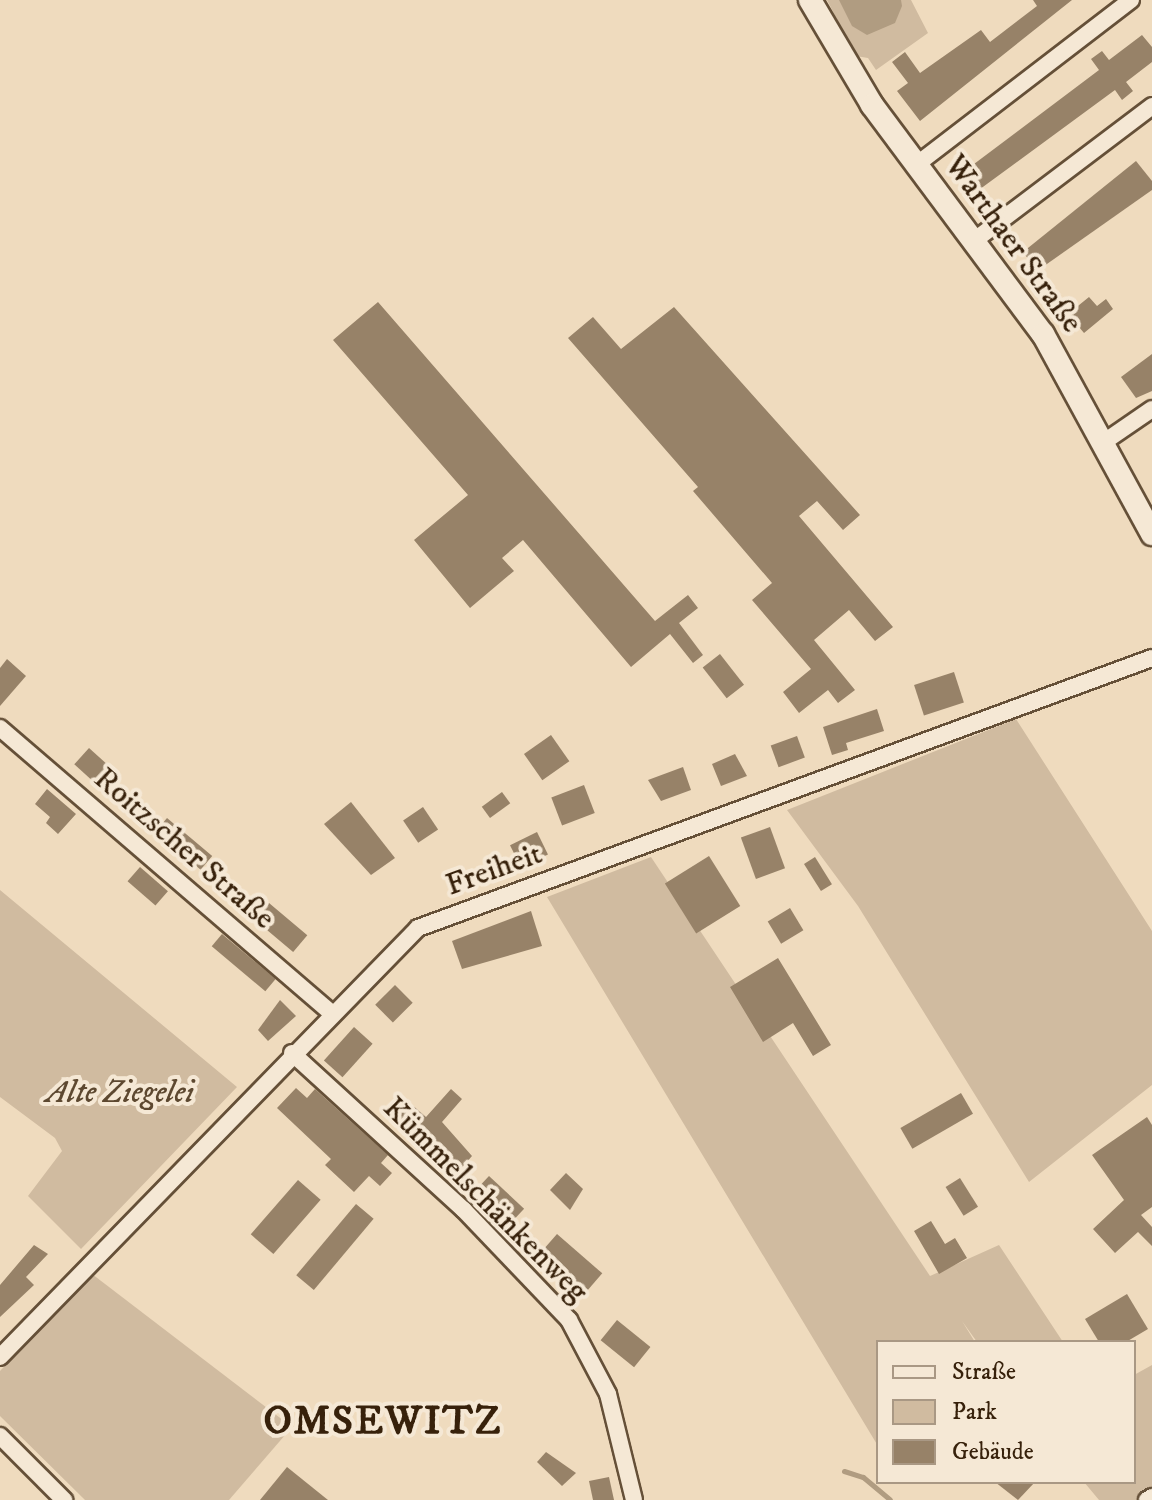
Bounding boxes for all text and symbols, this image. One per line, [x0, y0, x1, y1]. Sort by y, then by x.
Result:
street label: Warthaer Straße [936, 147, 1090, 341]
street label: Roitzscher Straße [86, 760, 282, 938]
street label: Freiheit [441, 835, 547, 905]
park label: Alte Ziegelei [46, 1074, 194, 1112]
street label: Kümmelschänkenweg [374, 1089, 596, 1311]
legend [876, 1340, 1136, 1484]
text: Straße [952, 1357, 1016, 1387]
text: Park [952, 1397, 997, 1427]
district label: OMSEWITZ [264, 1398, 502, 1446]
text: Gebäude [952, 1437, 1034, 1467]

